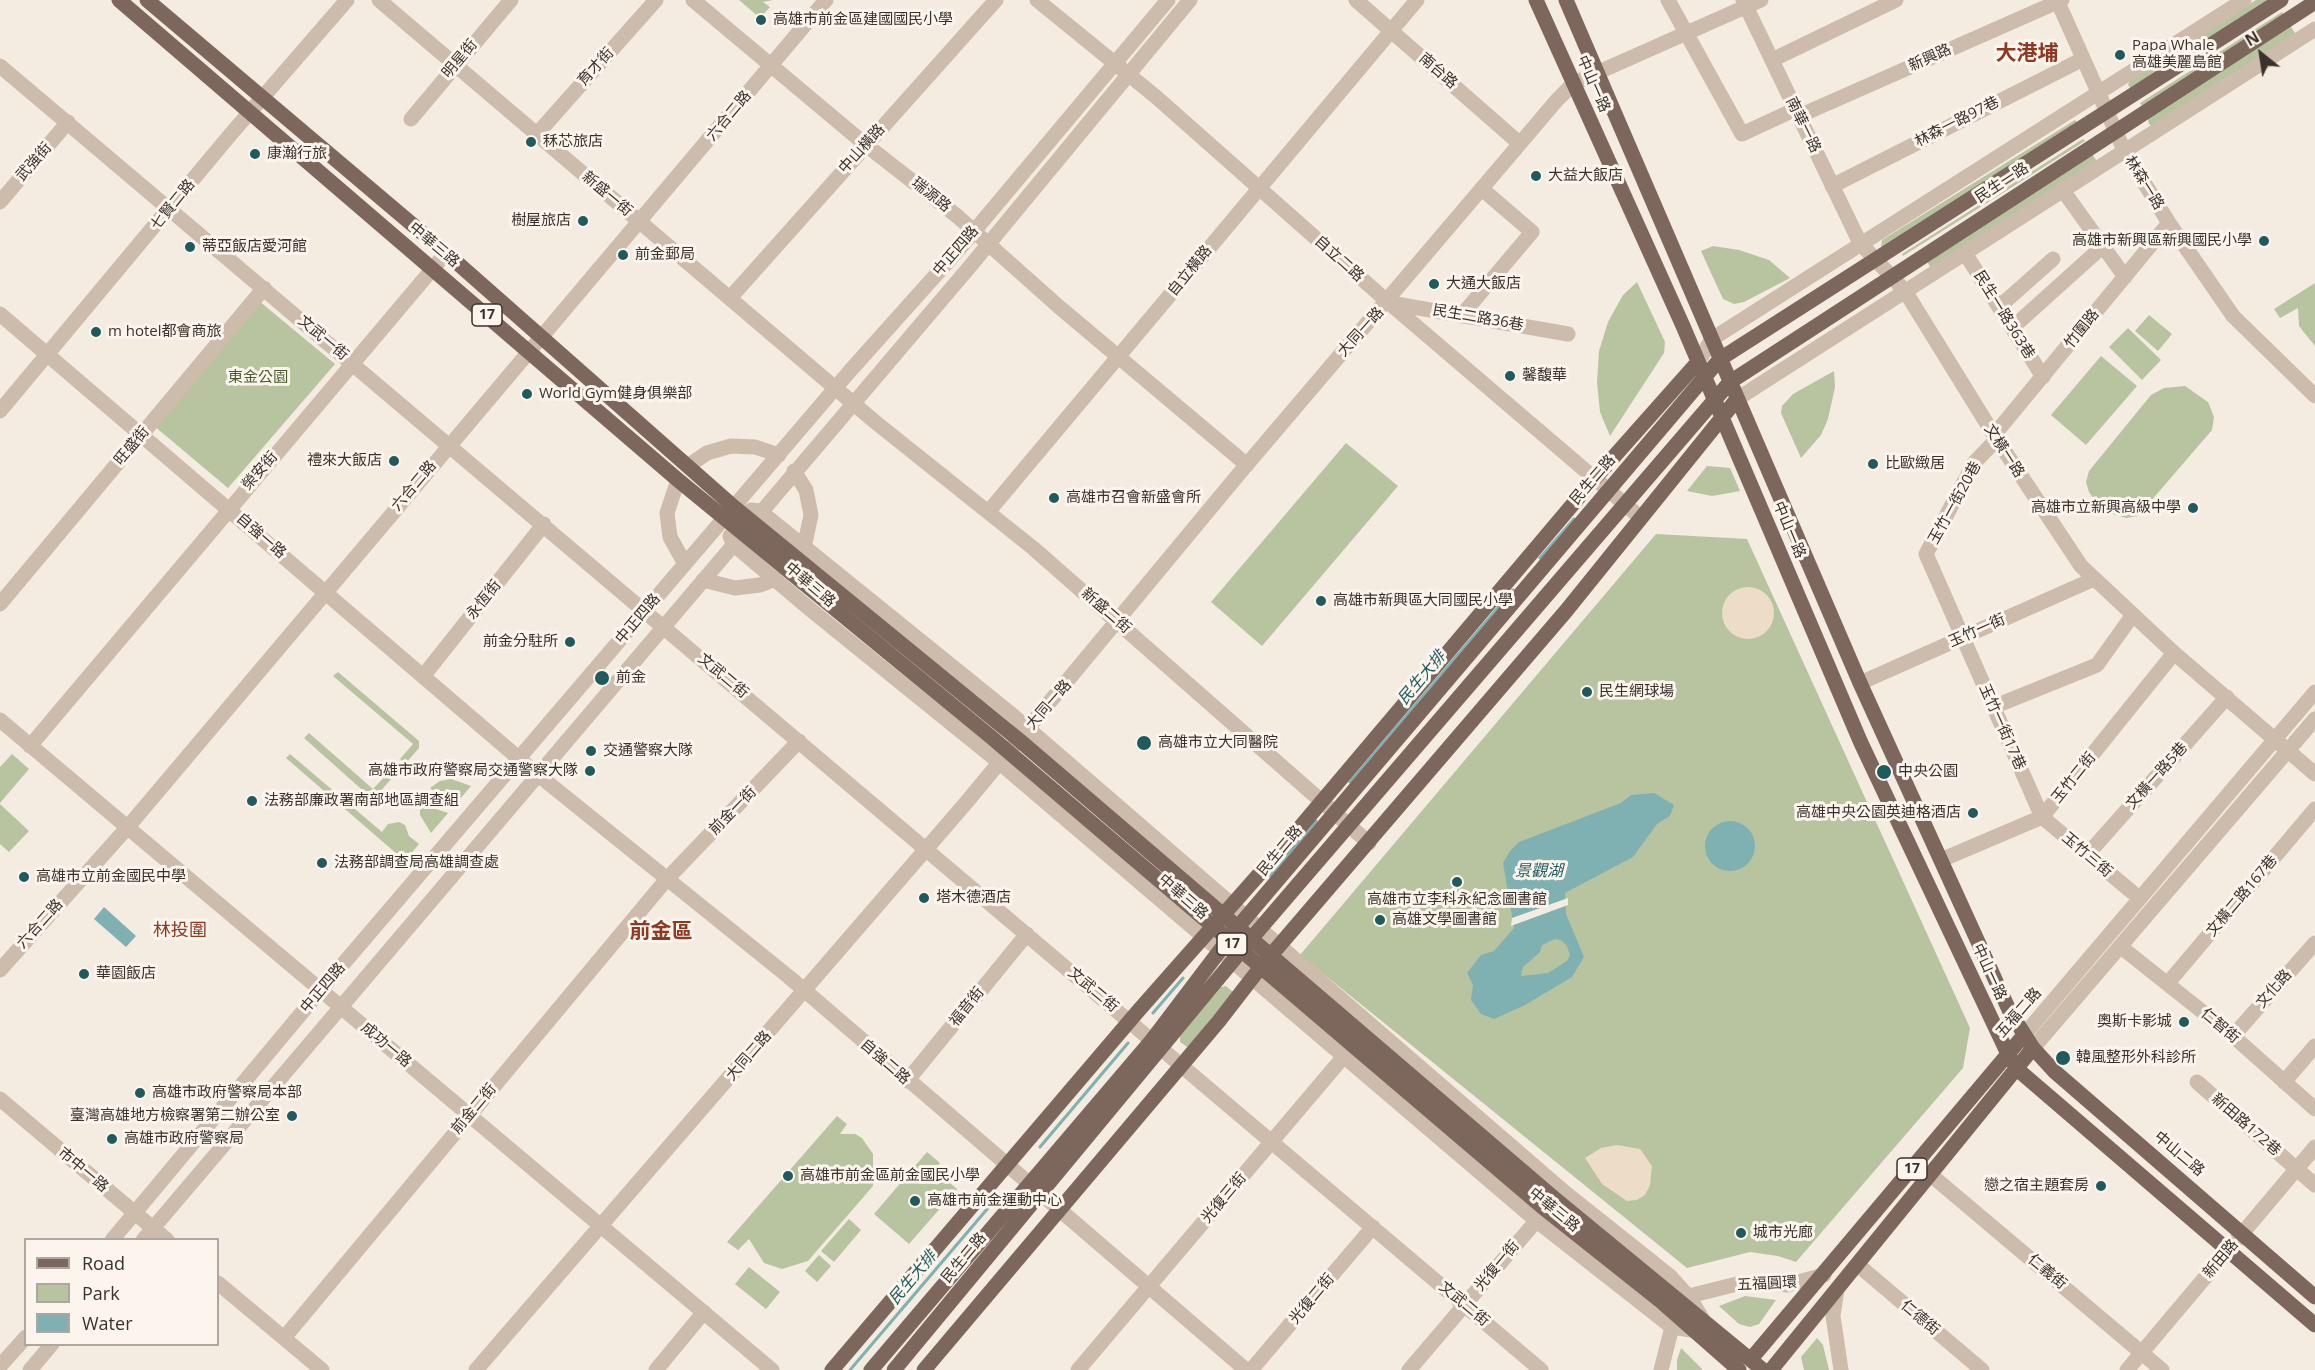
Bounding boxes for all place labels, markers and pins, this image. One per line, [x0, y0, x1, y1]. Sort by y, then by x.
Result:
place label: 高雄市前金區建國國民小學 [773, 11, 953, 29]
marker: 高雄市前金區建國國民小學 [754, 13, 768, 27]
place label: Papa Whale 高雄美麗島館 [2132, 37, 2222, 72]
marker: Papa Whale 高雄美麗島館 [2113, 48, 2127, 62]
place label: 秝芯旅店 [543, 133, 603, 151]
marker: 秝芯旅店 [524, 135, 538, 149]
place label: 康瀚行旅 [267, 145, 327, 163]
marker: 康瀚行旅 [248, 147, 262, 161]
place label: 大益大飯店 [1548, 167, 1623, 185]
marker: 大益大飯店 [1529, 169, 1543, 183]
place label: 樹屋旅店 [511, 212, 571, 230]
marker: 樹屋旅店 [576, 214, 590, 228]
place label: 高雄市新興區新興國民小學 [2072, 232, 2252, 250]
marker: 高雄市新興區新興國民小學 [2257, 234, 2271, 248]
place label: 蒂亞飯店愛河館 [202, 238, 307, 256]
marker: 蒂亞飯店愛河館 [183, 240, 197, 254]
place label: 前金郵局 [635, 246, 695, 264]
marker: 前金郵局 [616, 248, 630, 262]
place label: 大通大飯店 [1446, 275, 1521, 293]
marker: 大通大飯店 [1427, 277, 1441, 291]
place label: m hotel都會商旅 [108, 323, 222, 341]
marker: m hotel都會商旅 [89, 325, 103, 339]
place label: 馨馥華 [1522, 367, 1567, 385]
marker: 馨馥華 [1503, 369, 1517, 383]
place label: World Gym健身俱樂部 [539, 385, 692, 403]
marker: World Gym健身俱樂部 [520, 387, 534, 401]
place label: 禮來大飯店 [307, 452, 382, 470]
marker: 禮來大飯店 [387, 454, 401, 468]
place label: 比歐緻居 [1885, 455, 1945, 473]
marker: 比歐緻居 [1866, 457, 1880, 471]
place label: 高雄市召會新盛會所 [1066, 489, 1201, 507]
marker: 高雄市召會新盛會所 [1047, 491, 1061, 505]
place label: 高雄市立新興高級中學 [2031, 499, 2181, 517]
marker: 高雄市立新興高級中學 [2186, 501, 2200, 515]
place label: 高雄市新興區大同國民小學 [1333, 592, 1513, 610]
marker: 高雄市新興區大同國民小學 [1314, 594, 1328, 608]
place label: 前金分駐所 [483, 633, 558, 651]
marker: 前金分駐所 [563, 635, 577, 649]
marker: 前金 [593, 669, 611, 687]
place label: 前金 [616, 669, 646, 687]
place label: 民生網球場 [1599, 683, 1674, 701]
marker: 民生網球場 [1580, 685, 1594, 699]
marker: 高雄市立大同醫院 [1135, 734, 1153, 752]
place label: 高雄市立大同醫院 [1158, 734, 1278, 752]
place label: 交通警察大隊 [603, 742, 693, 760]
marker: 交通警察大隊 [584, 744, 598, 758]
place label: 高雄市政府警察局交通警察大隊 [368, 762, 578, 780]
marker: 中央公園 [1875, 763, 1893, 781]
place label: 中央公園 [1898, 763, 1958, 781]
marker: 高雄市政府警察局交通警察大隊 [583, 764, 597, 778]
place label: 法務部廉政署南部地區調查組 [264, 792, 459, 810]
marker: 法務部廉政署南部地區調查組 [245, 794, 259, 808]
place label: 高雄中央公園英迪格酒店 [1796, 804, 1961, 822]
marker: 高雄中央公園英迪格酒店 [1966, 806, 1980, 820]
place label: 法務部調查局高雄調查處 [334, 854, 499, 872]
marker: 法務部調查局高雄調查處 [315, 856, 329, 870]
place label: 高雄市立前金國民中學 [36, 868, 186, 886]
marker: 高雄市立前金國民中學 [17, 870, 31, 884]
marker: 高雄市立李科永紀念圖書館 [1450, 875, 1464, 889]
place label: 塔木德酒店 [936, 889, 1011, 907]
marker: 塔木德酒店 [917, 891, 931, 905]
place label: 高雄市立李科永紀念圖書館 [1367, 891, 1547, 909]
place label: 高雄文學圖書館 [1392, 911, 1497, 929]
marker: 高雄文學圖書館 [1373, 913, 1387, 927]
place label: 華園飯店 [96, 965, 156, 983]
marker: 華園飯店 [77, 967, 91, 981]
place label: 奧斯卡影城 [2097, 1013, 2172, 1031]
marker: 奧斯卡影城 [2177, 1015, 2191, 1029]
marker: 韓風整形外科診所 [2054, 1049, 2072, 1067]
place label: 韓風整形外科診所 [2076, 1049, 2196, 1067]
place label: 高雄市政府警察局本部 [152, 1084, 302, 1102]
marker: 高雄市政府警察局本部 [133, 1086, 147, 1100]
place label: 臺灣高雄地方檢察署第二辦公室 [70, 1107, 280, 1125]
marker: 臺灣高雄地方檢察署第二辦公室 [285, 1109, 299, 1123]
place label: 高雄市政府警察局 [124, 1130, 244, 1148]
marker: 高雄市政府警察局 [105, 1132, 119, 1146]
place label: 高雄市前金區前金國民小學 [800, 1167, 980, 1185]
marker: 高雄市前金區前金國民小學 [781, 1169, 795, 1183]
place label: 戀之宿主題套房 [1984, 1177, 2089, 1195]
marker: 戀之宿主題套房 [2094, 1179, 2108, 1193]
place label: 高雄市前金運動中心 [927, 1192, 1062, 1210]
marker: 高雄市前金運動中心 [908, 1194, 922, 1208]
place label: 城市光廊 [1753, 1224, 1813, 1242]
marker: 城市光廊 [1734, 1226, 1748, 1240]

